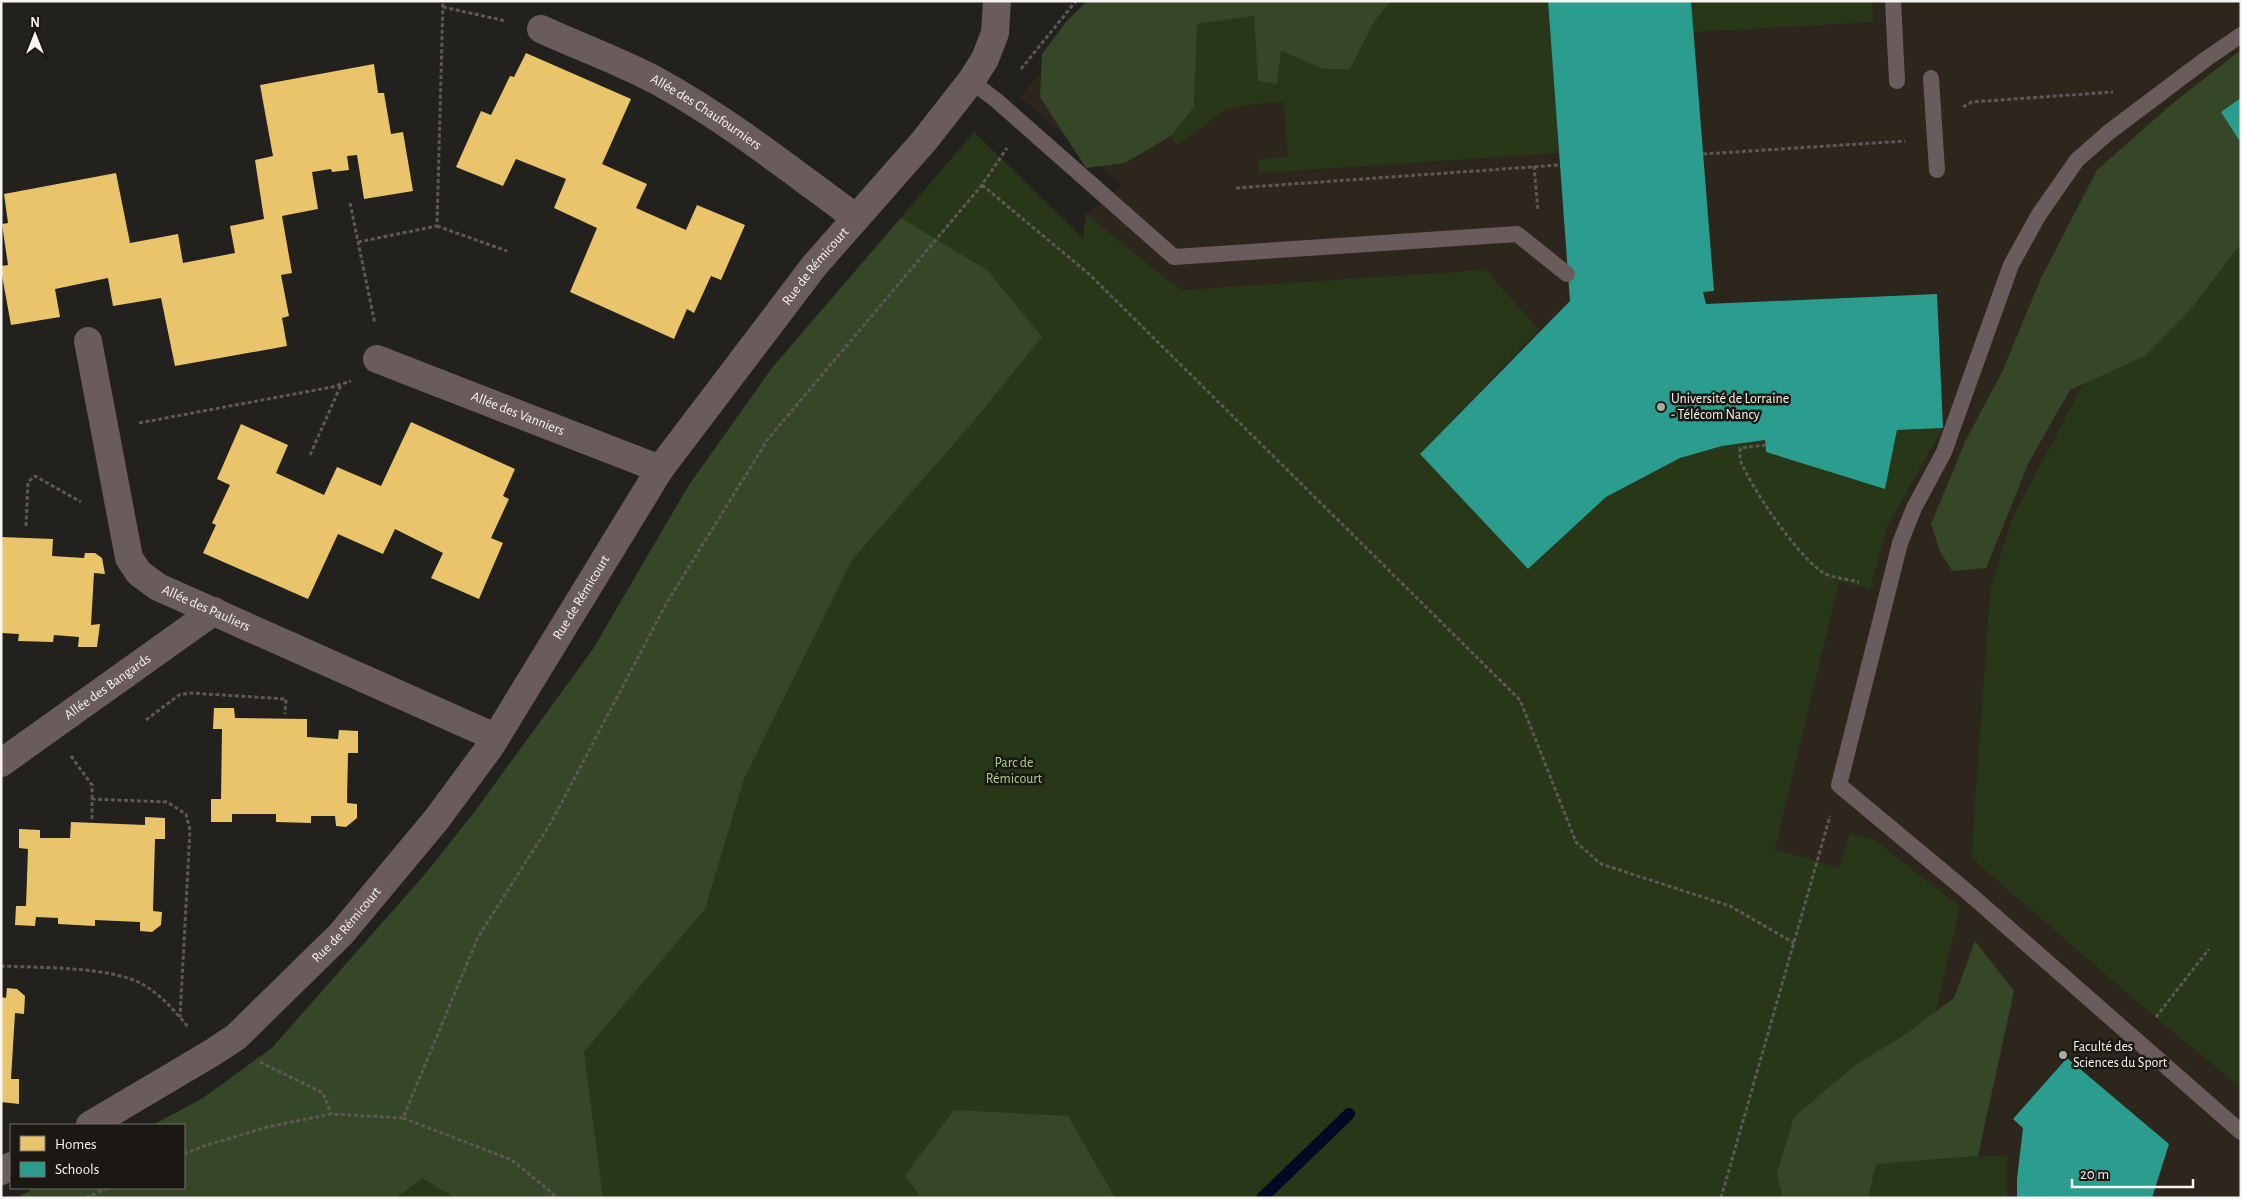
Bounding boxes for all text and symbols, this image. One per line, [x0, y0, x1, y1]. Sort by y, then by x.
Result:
north arrow [10, 10, 60, 60]
text: N [30, 16, 40, 30]
street label: Allée des Chaufourniers [648, 72, 764, 153]
street label: Rue de Rémicourt [780, 224, 852, 308]
street label: Allée des Vanniers [469, 389, 566, 438]
place label: Université de Lorraine - Télécom Nancy [1671, 392, 1789, 422]
marker: Université de Lorraine - Télécom Nancy [1655, 401, 1667, 413]
street label: Rue de Rémicourt [550, 552, 613, 642]
street label: Allée des Pauliers [160, 583, 252, 634]
street label: Allée des Bangards [62, 651, 153, 722]
park label: Parc de Rémicourt [986, 756, 1043, 786]
street label: Rue de Rémicourt [309, 884, 384, 965]
place label: Faculté des Sciences du Sport [2073, 1040, 2168, 1070]
marker: Faculté des Sciences du Sport [2057, 1049, 2069, 1061]
legend [10, 1124, 185, 1189]
text: Homes [55, 1137, 97, 1152]
scale bar [2072, 1156, 2193, 1188]
text: Schools [55, 1162, 99, 1177]
text: 20 m [2080, 1167, 2109, 1182]

